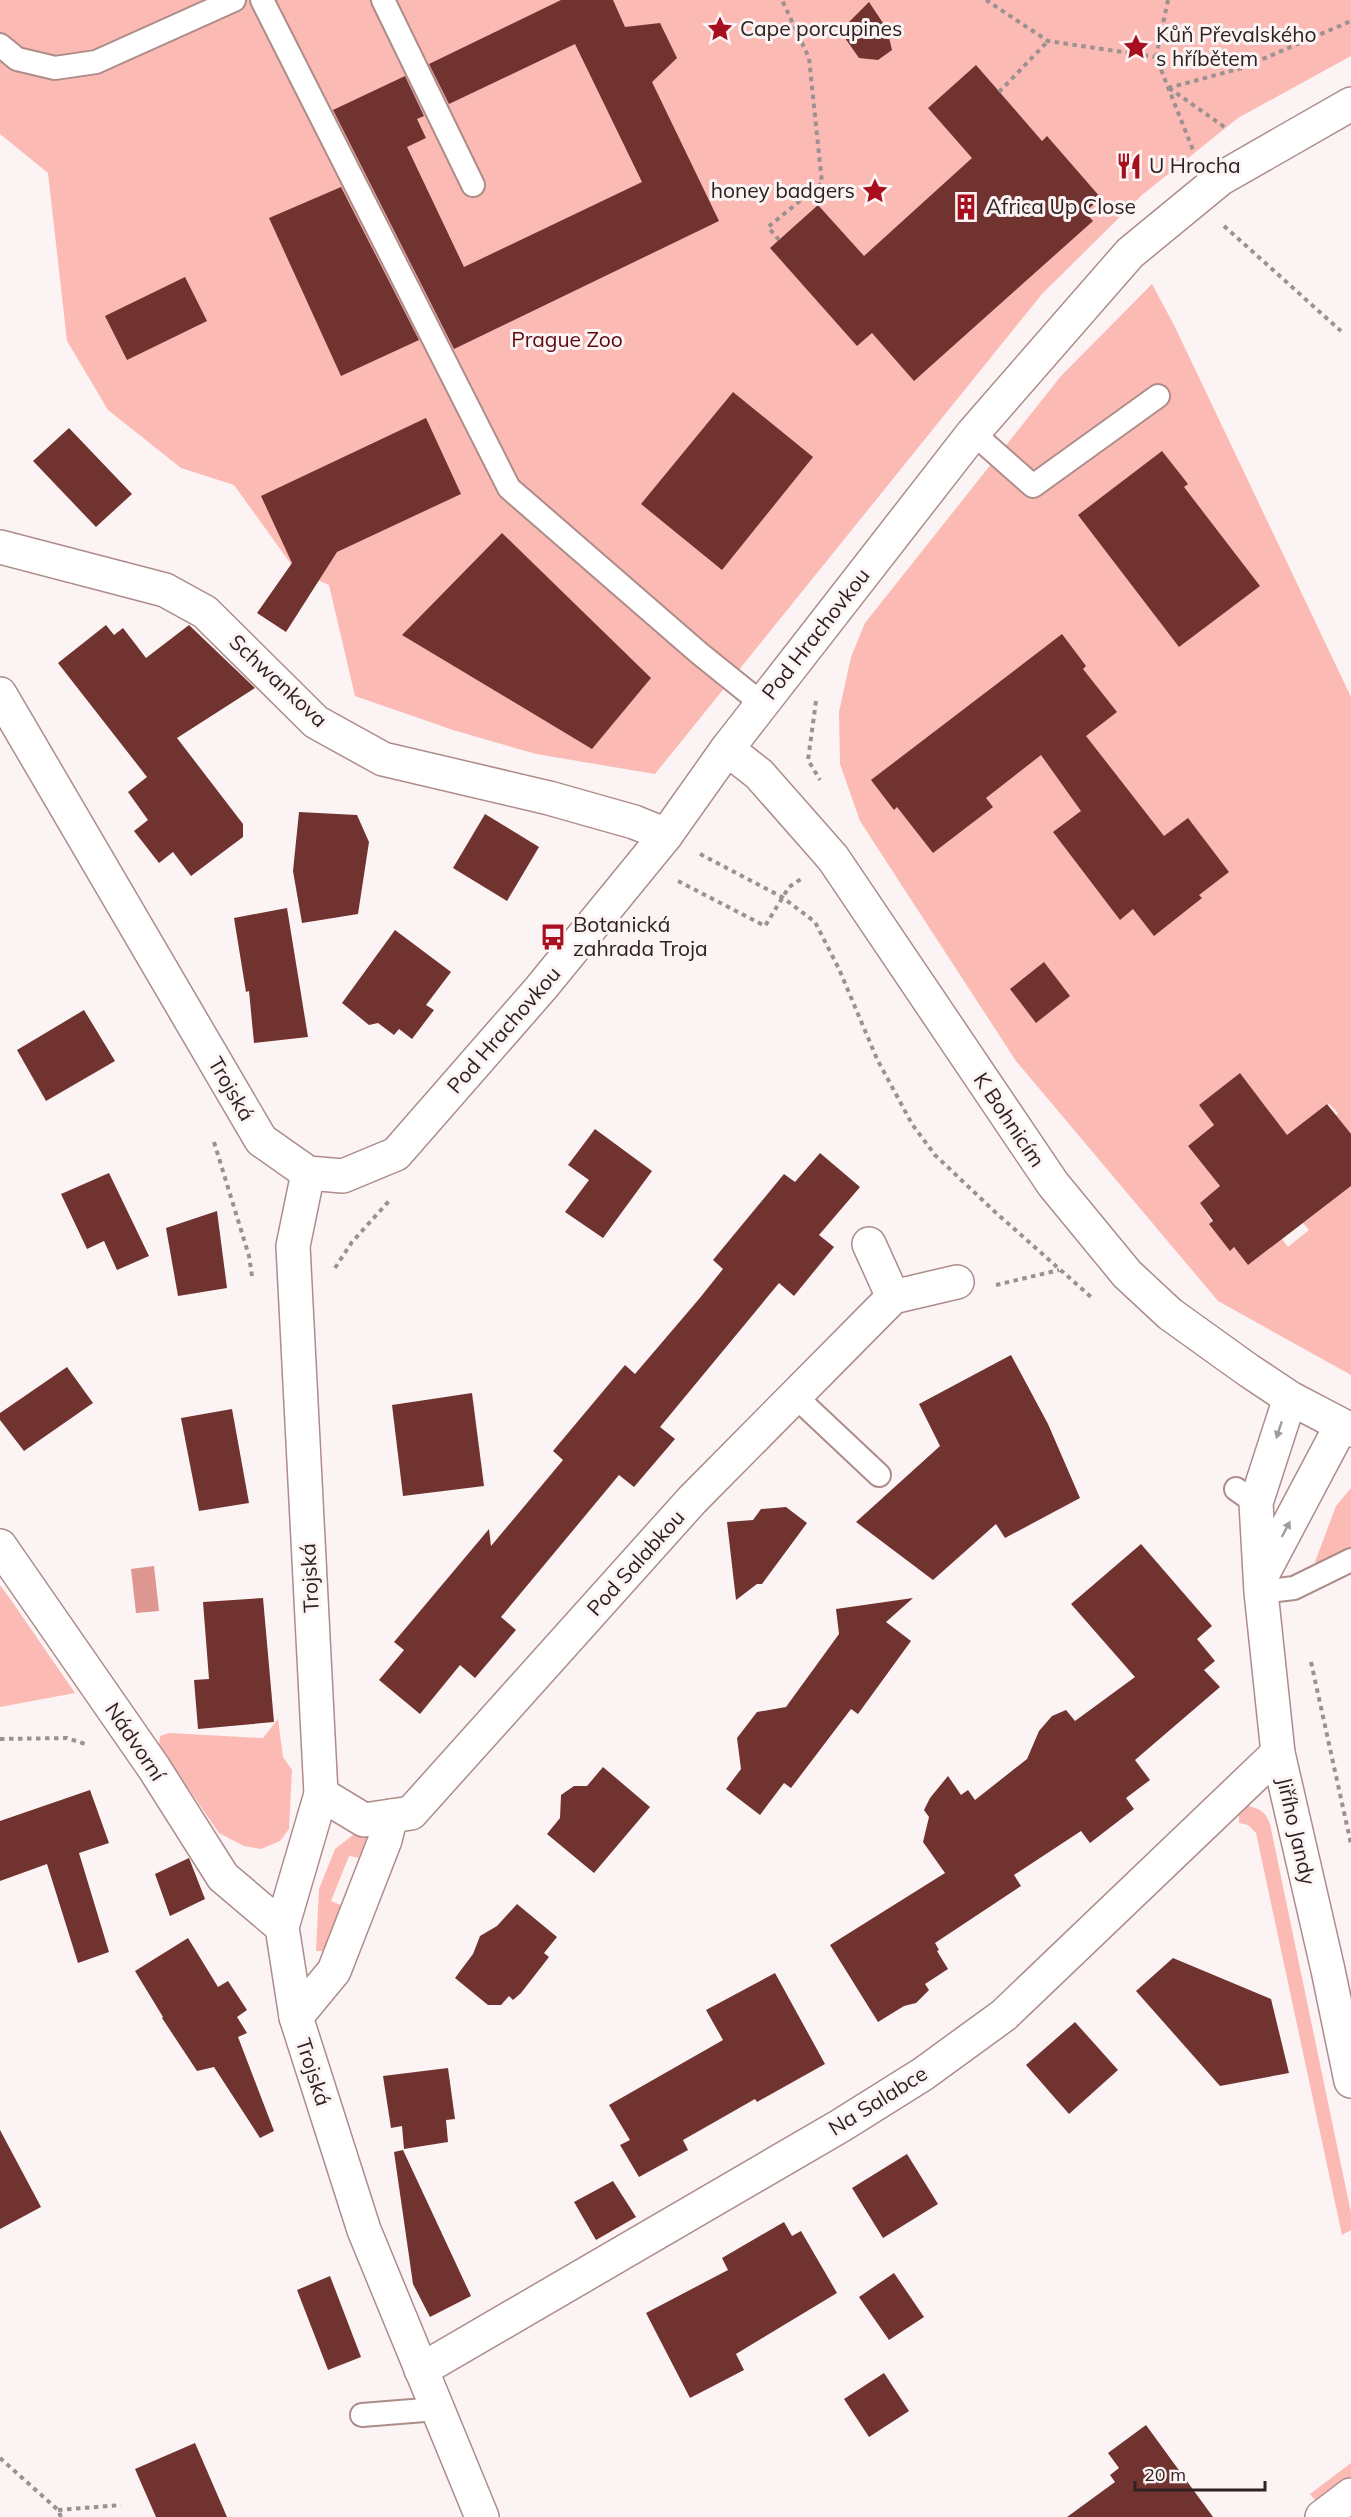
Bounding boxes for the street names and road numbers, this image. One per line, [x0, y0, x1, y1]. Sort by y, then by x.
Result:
street label: Pod Hrachovkou [756, 562, 875, 704]
street label: Schwankova [224, 628, 333, 732]
street label: Pod Hrachovkou [441, 961, 565, 1098]
street label: Trojská [203, 1052, 260, 1125]
street label: K Bohnicím [969, 1067, 1051, 1172]
street label: Pod Salabkou [581, 1504, 690, 1621]
street label: Trojská [294, 1543, 324, 1613]
street label: Nádvorní [100, 1697, 172, 1786]
street label: Jiřího Jandy [1272, 1774, 1322, 1887]
street label: Trojská [291, 2035, 337, 2109]
street label: Na Salabce [823, 2060, 932, 2141]

